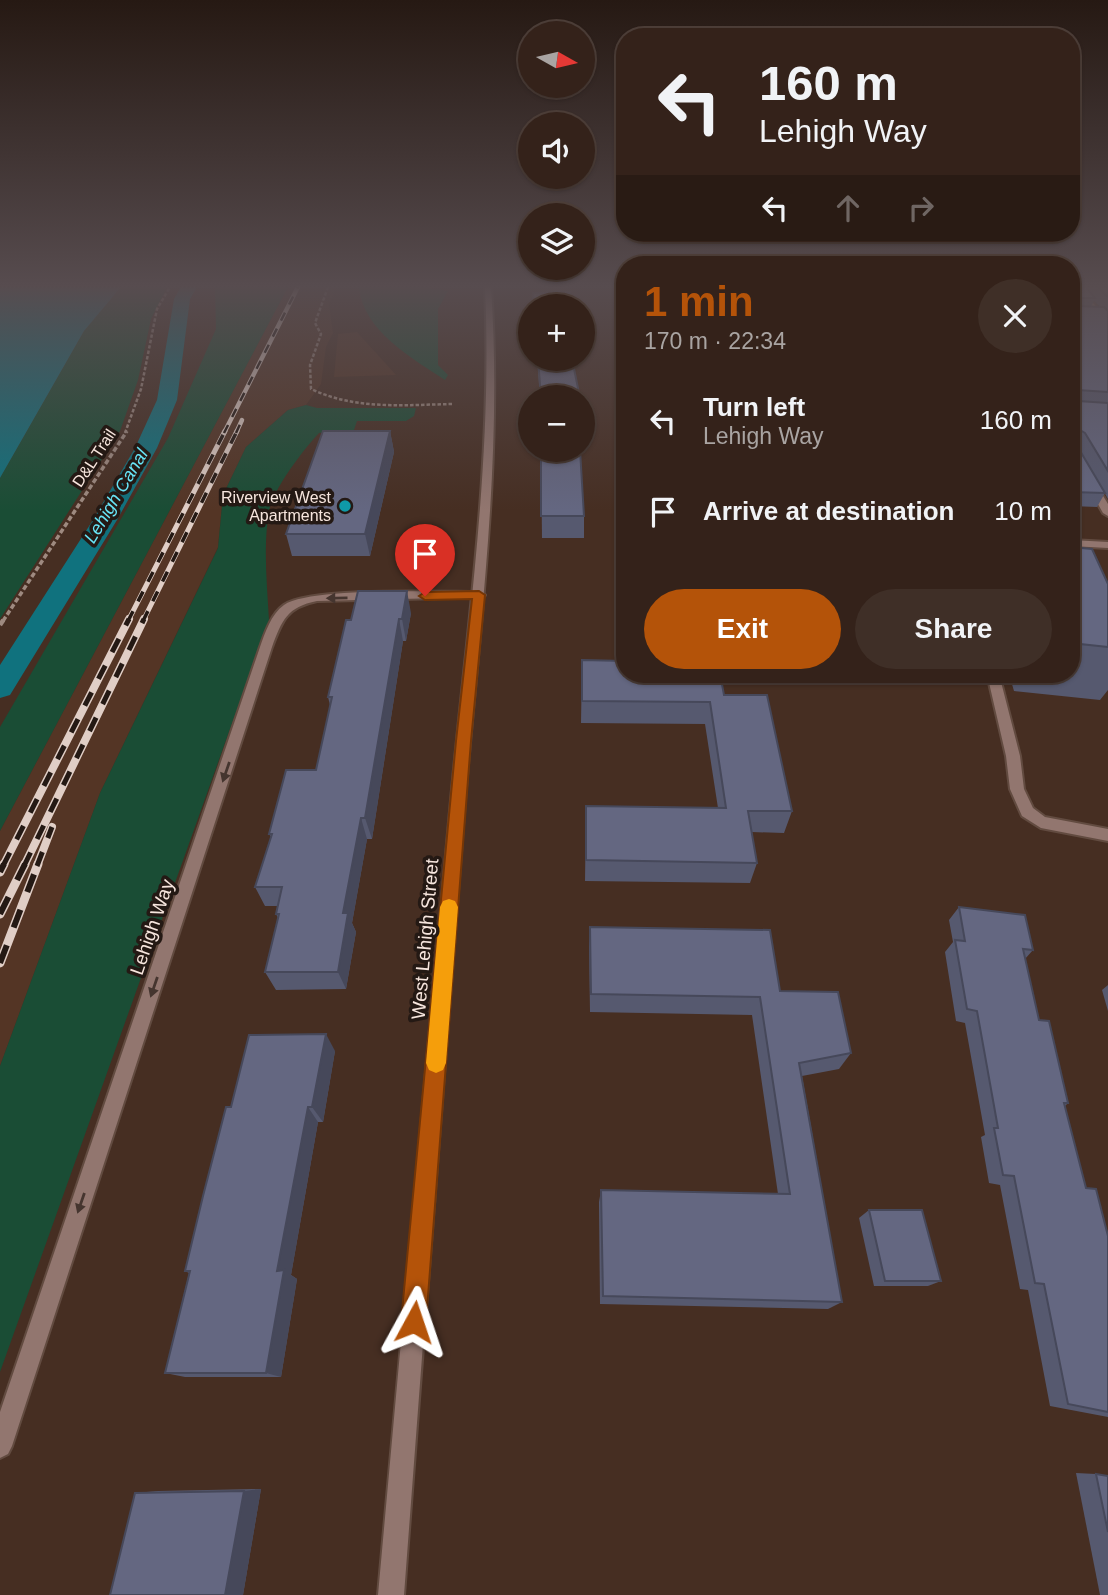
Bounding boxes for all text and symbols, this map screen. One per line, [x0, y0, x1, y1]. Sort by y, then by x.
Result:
north arrow [518, 21, 595, 98]
map controls [518, 21, 595, 462]
icon: left [644, 56, 735, 147]
text: 160 m [759, 56, 898, 110]
button: sound [518, 112, 595, 189]
text: Lehigh Way [759, 113, 927, 149]
icon: left [756, 189, 794, 227]
icon: ahead [829, 189, 867, 227]
icon: right [902, 189, 940, 227]
button: layers [518, 203, 595, 280]
text: 1 min [644, 278, 754, 325]
button: close [978, 279, 1052, 353]
button: + [518, 294, 595, 371]
text: 170 m · 22:34 [644, 328, 786, 354]
button: − [518, 385, 595, 462]
text: Turn left [703, 392, 805, 422]
icon: left [644, 402, 682, 440]
text: 160 m [980, 405, 1052, 435]
text: Lehigh Way [703, 423, 824, 449]
street label: D&L Trail [69, 426, 119, 490]
water label: Lehigh Canal [80, 445, 152, 547]
place label: Riverview West Apartments [221, 489, 332, 524]
icon: arrive [644, 493, 682, 531]
text: Arrive at destination [703, 496, 954, 526]
text: 10 m [994, 496, 1052, 526]
marker: Riverview West Apartments [337, 498, 353, 514]
pin [395, 524, 455, 596]
icon: arrive [406, 535, 444, 573]
button: Exit [644, 589, 841, 669]
button: Share [855, 589, 1052, 669]
one-way arrow [326, 592, 348, 603]
one-way arrow [220, 761, 231, 782]
street label: West Lehigh Street [408, 857, 443, 1020]
street label: Lehigh Way [126, 876, 178, 978]
one-way arrow [148, 977, 158, 998]
one-way arrow [75, 1193, 86, 1214]
position arrow [377, 1285, 451, 1359]

